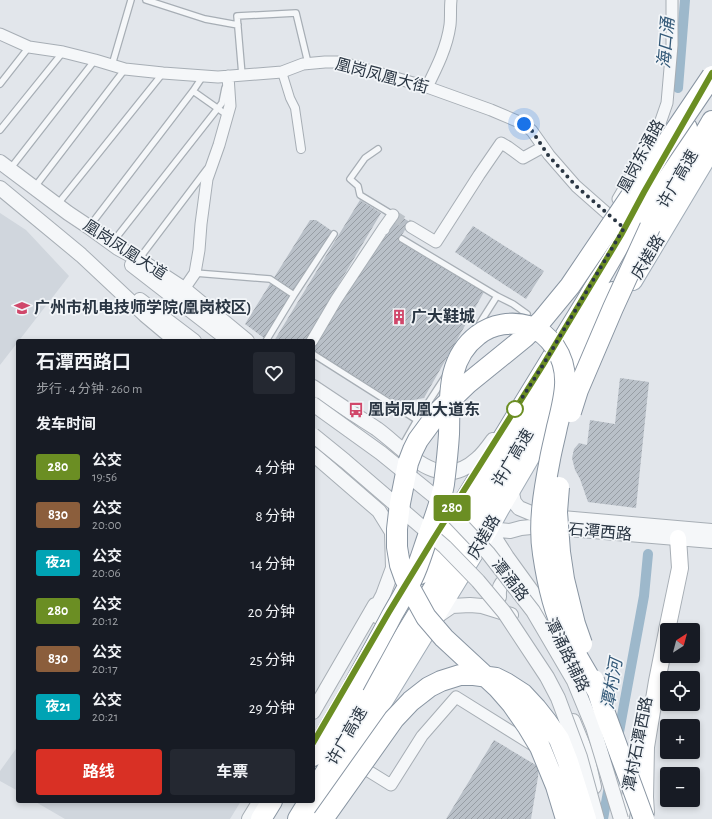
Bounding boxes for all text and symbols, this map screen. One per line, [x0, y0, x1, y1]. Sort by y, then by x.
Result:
water label: 海口涌 [654, 15, 677, 69]
street label: 凰岗凤凰大街 [334, 55, 431, 96]
your location [514, 114, 534, 134]
street label: 凰岗东涌路 [614, 116, 667, 195]
street label: 许广高速 [654, 147, 701, 211]
street label: 凰岗凤凰大道 [80, 216, 170, 283]
street label: 庆槎路 [628, 232, 667, 282]
place label: 广州市机电技师学院(凰岗校区) [34, 298, 252, 316]
school or university icon: 广州市机电技师学院(凰岗校区) [13, 299, 31, 317]
place label: 广大鞋城 [411, 307, 475, 325]
building icon: 广大鞋城 [390, 308, 408, 326]
button: heart [253, 352, 295, 394]
text: 石潭西路口 [36, 353, 131, 372]
text: 步行 · 4 分钟 · 260 m [36, 383, 142, 396]
unlabelled marker [506, 400, 524, 418]
bus stop icon: 凰岗凤凰大道东 [347, 401, 365, 419]
place label: 凰岗凤凰大道东 [368, 401, 480, 418]
text: 发车时间 [36, 417, 96, 432]
street label: 许广高速 [489, 426, 536, 490]
text: 公交 [92, 453, 122, 468]
text: 280 [48, 460, 68, 474]
text: 4 分钟 [255, 461, 295, 476]
text: 19:56 [92, 471, 117, 484]
line badge: 280 [429, 495, 475, 521]
text: 公交 [92, 501, 122, 516]
text: 280 [442, 501, 462, 515]
text: 830 [48, 508, 68, 522]
text: 8 分钟 [255, 509, 295, 524]
street label: 庆槎路 [464, 512, 503, 562]
text: 20:00 [92, 519, 121, 532]
street label: 石潭西路 [567, 520, 633, 543]
text: 公交 [92, 549, 122, 564]
text: 夜21 [45, 556, 71, 570]
street label: 潭涌路 [489, 556, 532, 604]
text: 14 分钟 [250, 557, 295, 572]
text: 20:06 [92, 567, 121, 580]
text: 公交 [92, 597, 122, 612]
text: 280 [48, 604, 68, 618]
text: 20 分钟 [248, 605, 295, 620]
text: 20:12 [92, 615, 118, 628]
street label: 潭涌路辅路 [542, 615, 593, 694]
north arrow [660, 623, 700, 663]
map controls [660, 623, 700, 807]
text: 公交 [92, 645, 122, 660]
text: 830 [48, 652, 68, 666]
text: 25 分钟 [249, 653, 295, 668]
water label: 潭村河 [598, 654, 625, 711]
text: 20:17 [92, 663, 118, 676]
button: locate [660, 671, 700, 711]
text: 公交 [92, 693, 122, 708]
street label: 潭村石潭西路 [620, 695, 655, 793]
text: 夜21 [45, 700, 71, 714]
text: 29 分钟 [249, 701, 295, 716]
street label: 许广高速 [323, 704, 370, 768]
text: 20:21 [92, 711, 118, 724]
button: + [660, 719, 700, 759]
button: 路线 [36, 749, 162, 795]
button: 车票 [170, 749, 295, 795]
button: − [660, 767, 700, 807]

